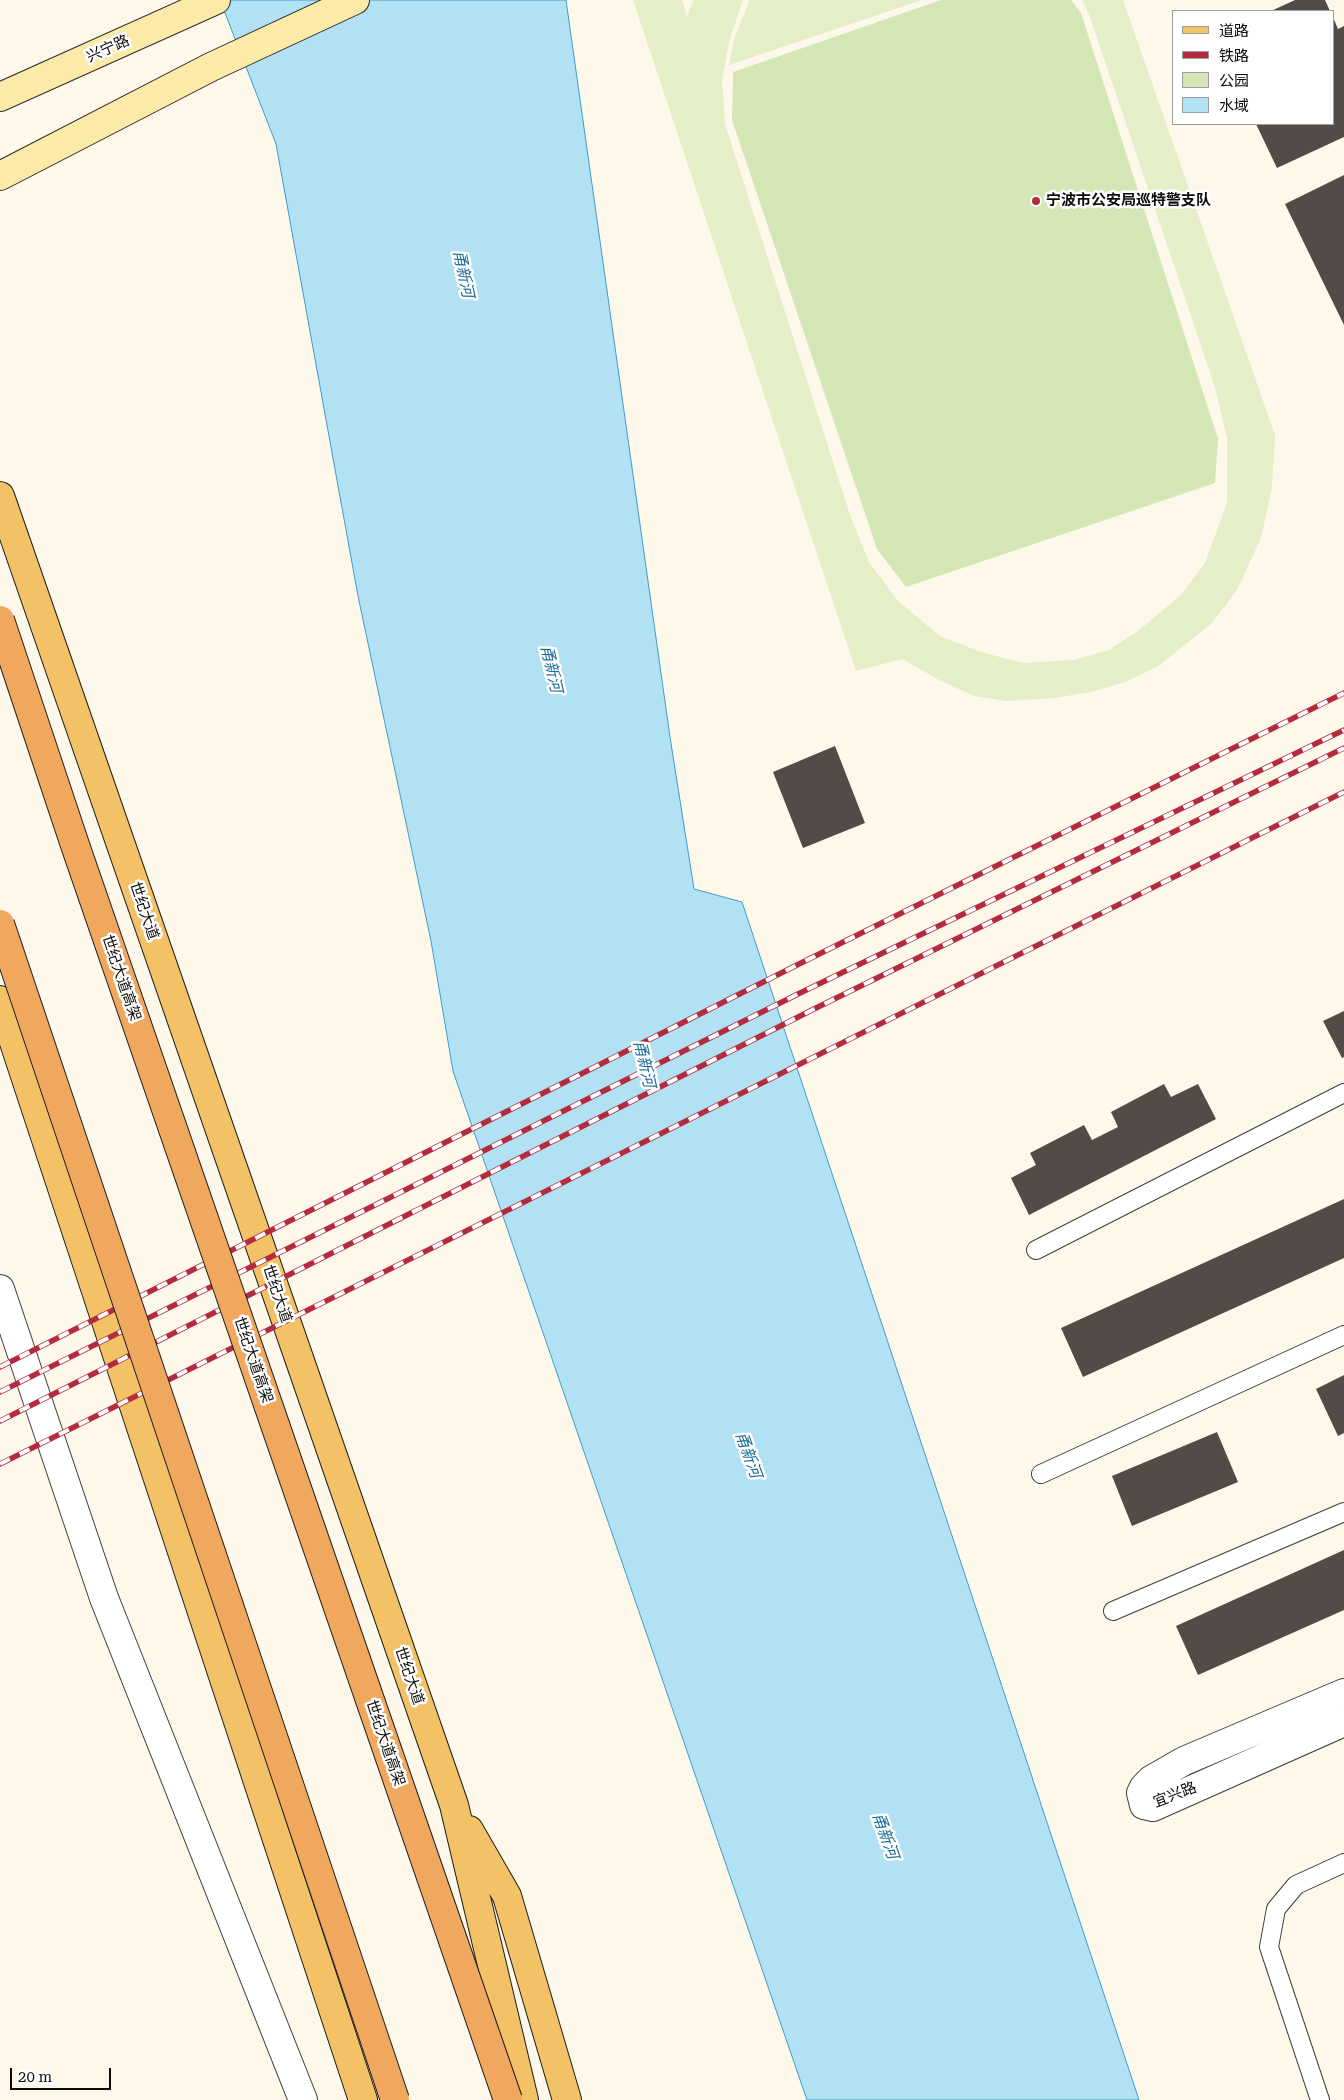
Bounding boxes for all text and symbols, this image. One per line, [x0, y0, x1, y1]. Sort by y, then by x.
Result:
legend [1172, 10, 1334, 125]
text: 道路 [1219, 22, 1249, 40]
street label: 兴宁路 [84, 32, 132, 66]
text: 铁路 [1219, 47, 1249, 65]
text: 公园 [1219, 72, 1249, 90]
text: 水域 [1219, 97, 1249, 115]
place label: 宁波市公安局巡特警支队 [1046, 192, 1211, 210]
marker: 宁波市公安局巡特警支队 [1030, 195, 1042, 207]
water label: 甬新河 [449, 249, 477, 299]
water label: 甬新河 [536, 643, 566, 695]
street label: 世纪大道 [126, 880, 162, 942]
street label: 世纪大道高架 [98, 933, 144, 1023]
water label: 甬新河 [629, 1038, 659, 1090]
street label: 世纪大道 [259, 1263, 295, 1325]
street label: 世纪大道高架 [230, 1315, 276, 1405]
water label: 甬新河 [731, 1429, 765, 1481]
street label: 世纪大道 [391, 1645, 427, 1707]
street label: 世纪大道高架 [362, 1698, 408, 1788]
street label: 宜兴路 [1151, 1779, 1199, 1811]
water label: 甬新河 [868, 1810, 902, 1862]
scale bar [12, 2058, 114, 2090]
text: 20 m [18, 2068, 52, 2086]

